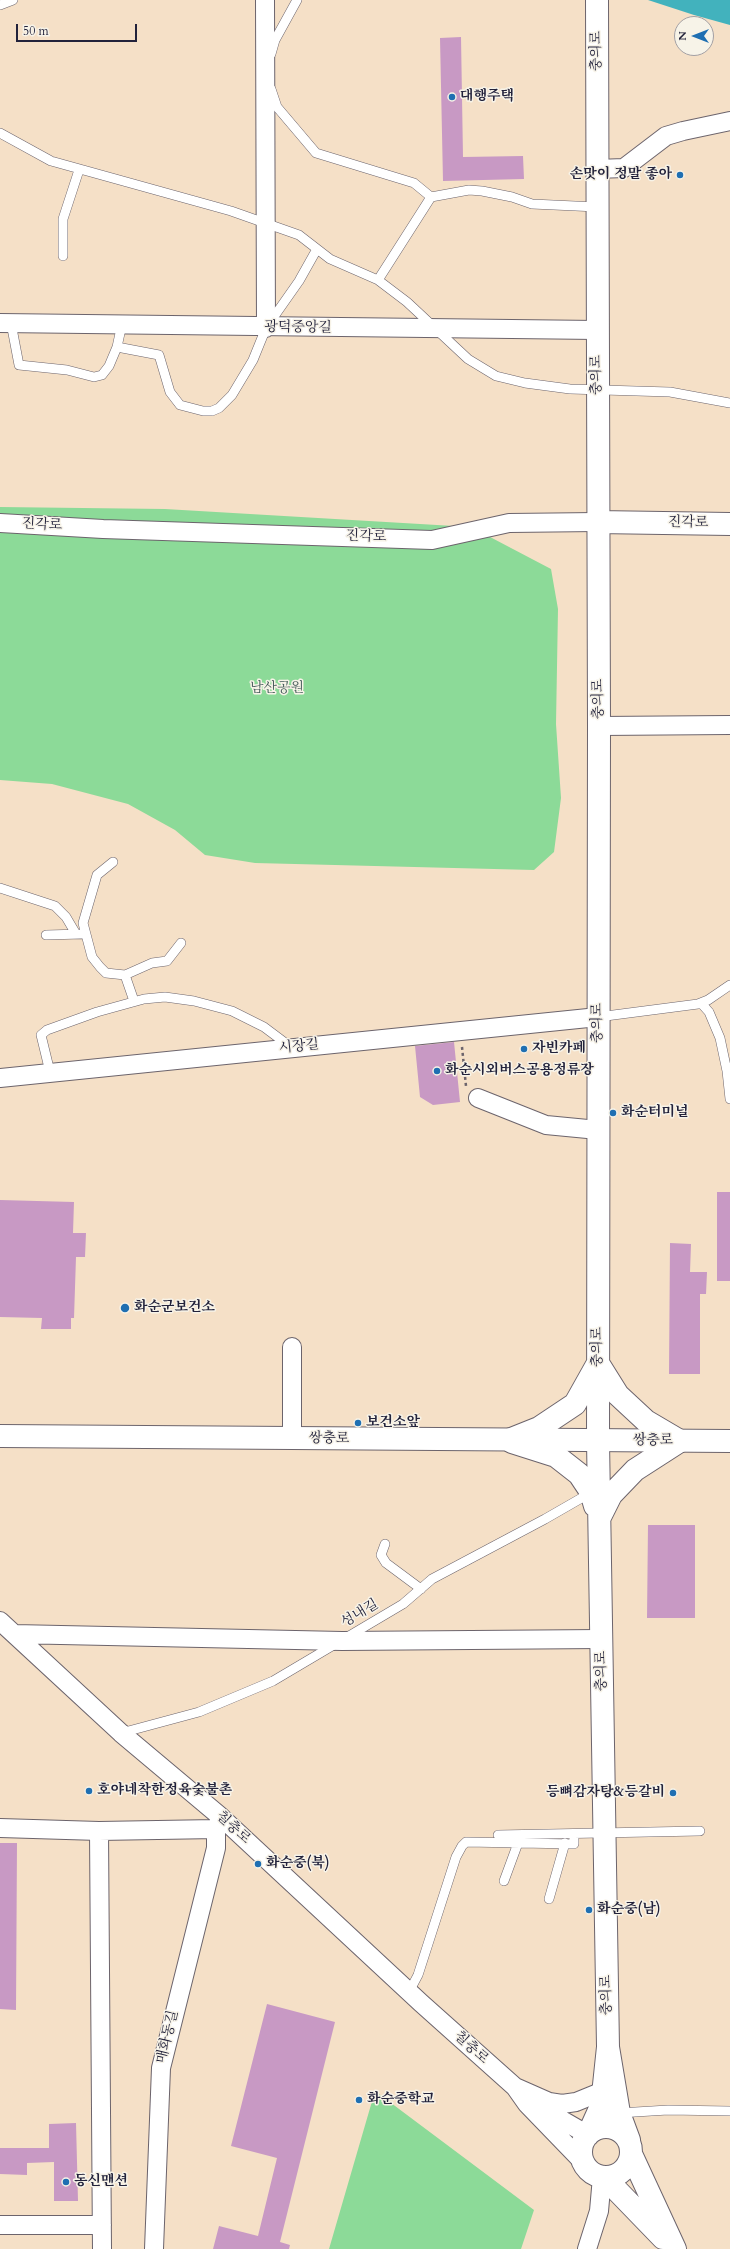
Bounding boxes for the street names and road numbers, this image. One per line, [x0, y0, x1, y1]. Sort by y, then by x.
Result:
street label: 충의로 [589, 31, 605, 71]
street label: 광덕중앙길 [264, 319, 332, 337]
street label: 충의로 [589, 355, 605, 395]
street label: 진각로 [668, 514, 708, 532]
street label: 진각로 [21, 516, 63, 534]
street label: 진각로 [345, 528, 387, 546]
street label: 충의로 [590, 679, 608, 719]
street label: 충의로 [590, 1003, 606, 1043]
street label: 시장길 [278, 1037, 320, 1057]
street label: 충의로 [590, 1327, 606, 1367]
street label: 쌍충로 [309, 1430, 349, 1448]
street label: 쌍충로 [633, 1433, 673, 1449]
street label: 성내길 [338, 1596, 382, 1632]
street label: 충의로 [593, 1651, 611, 1691]
street label: 칠충로 [212, 1808, 254, 1848]
street label: 충의로 [598, 1975, 616, 2015]
street label: 매화동길 [154, 2009, 182, 2065]
street label: 칠충로 [450, 2028, 492, 2068]

